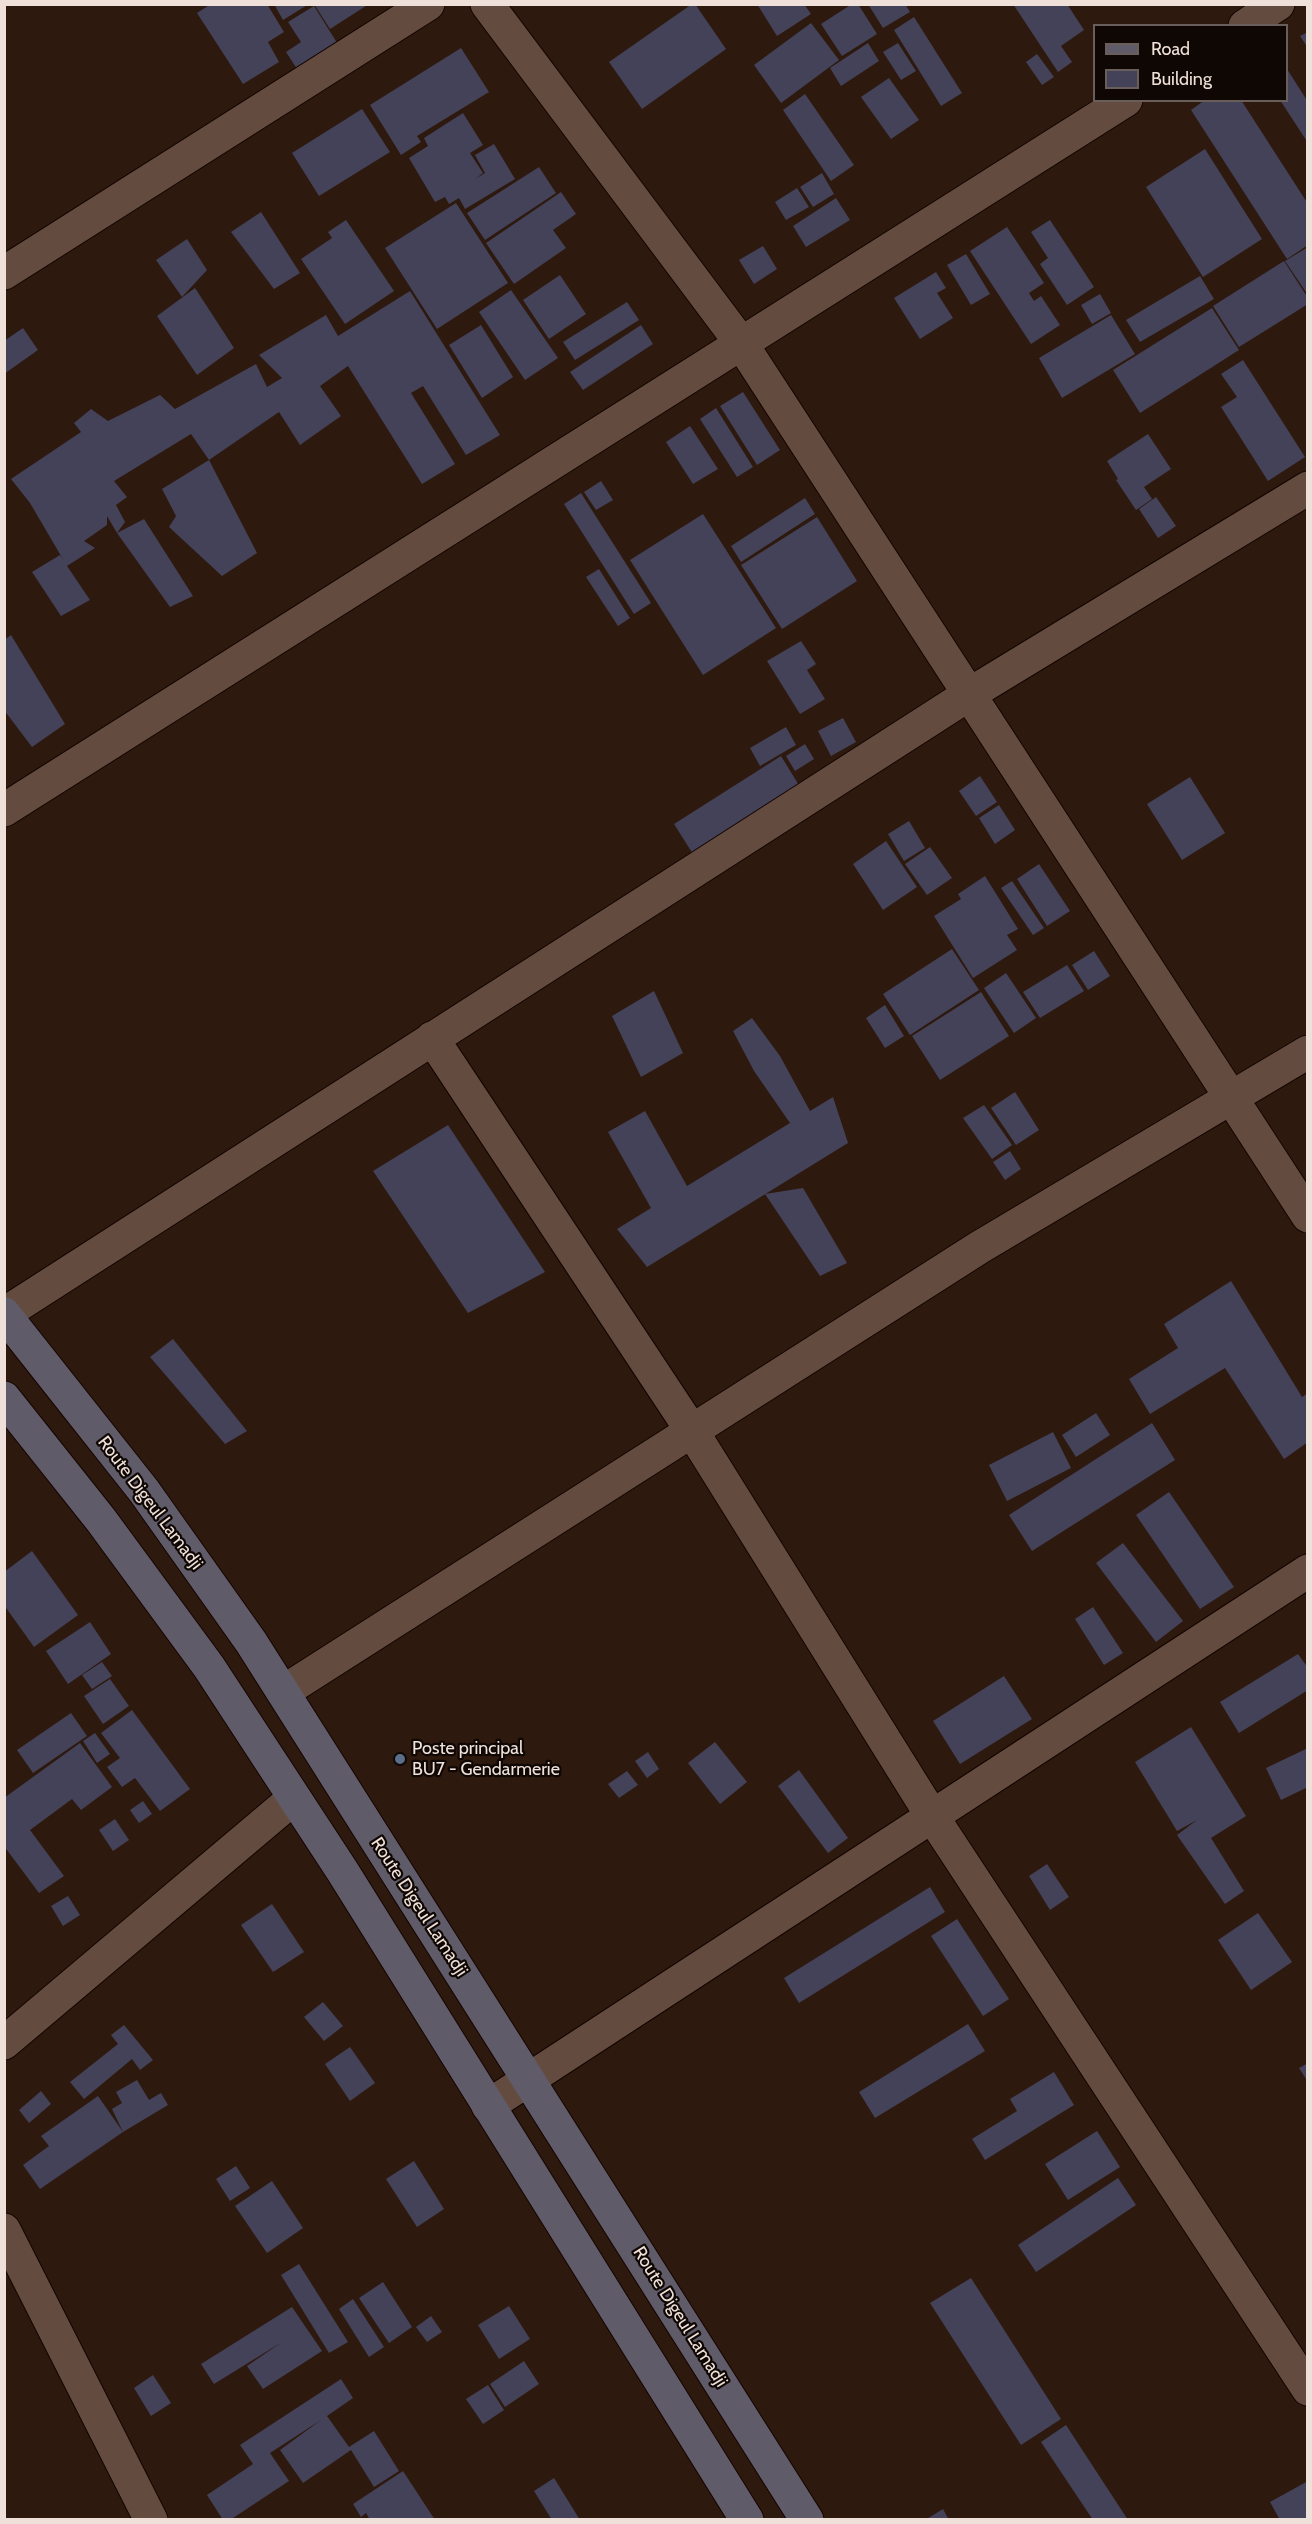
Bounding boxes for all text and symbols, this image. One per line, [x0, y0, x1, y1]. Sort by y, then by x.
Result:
legend [1093, 24, 1288, 102]
text: Road [1151, 38, 1190, 60]
text: Building [1151, 68, 1212, 90]
street label: Route Digeul Lamadji [93, 1432, 207, 1574]
place label: Poste principal BU7 - Gendarmerie [412, 1738, 560, 1780]
marker: Poste principal BU7 - Gendarmerie [393, 1752, 407, 1766]
street label: Route Digeul Lamadji [366, 1833, 472, 1981]
street label: Route Digeul Lamadji [628, 2243, 732, 2391]

